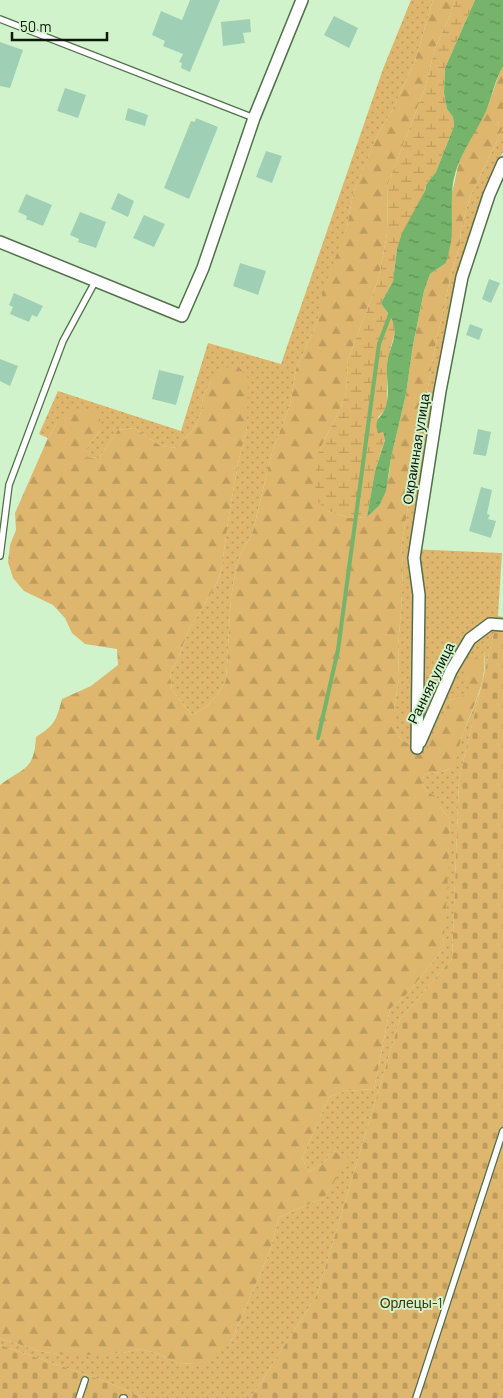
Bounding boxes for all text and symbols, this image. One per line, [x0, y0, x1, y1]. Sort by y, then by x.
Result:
scale bar [12, 10, 108, 42]
text: 50 m [20, 17, 52, 35]
street label: Окраинная улица [398, 392, 433, 506]
street label: Ранняя улица [403, 639, 458, 726]
park label: Орлецы-1 [380, 1294, 442, 1311]

